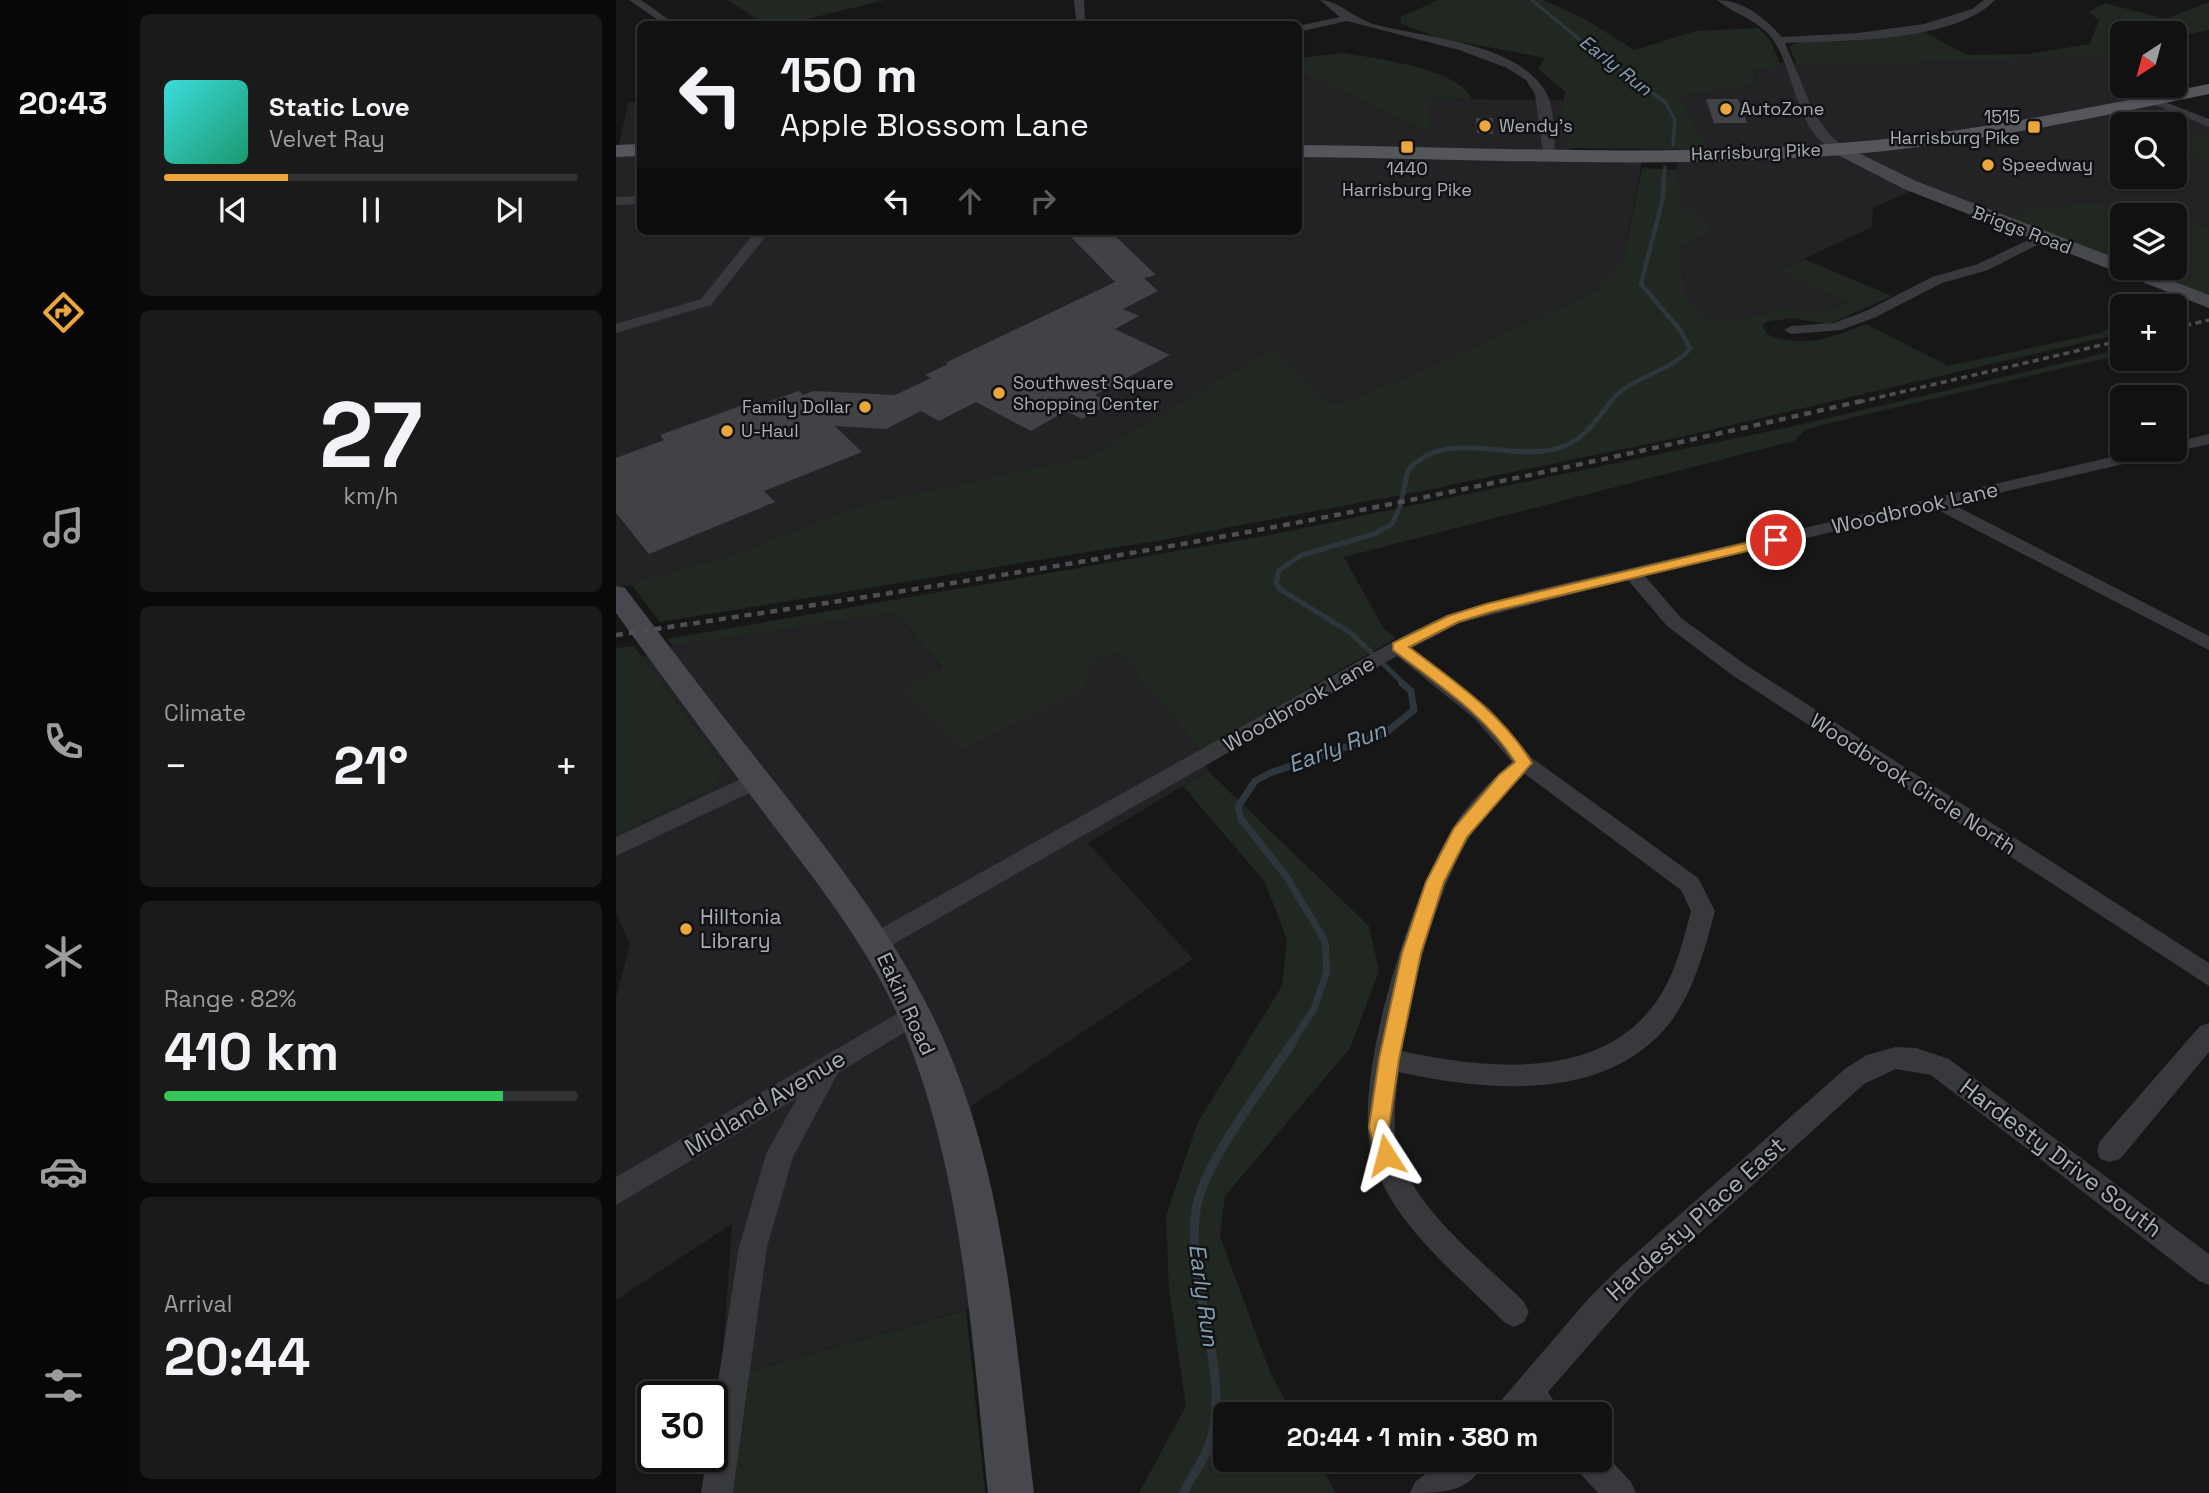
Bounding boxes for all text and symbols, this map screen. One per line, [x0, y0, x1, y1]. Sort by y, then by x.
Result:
north arrow [2110, 21, 2188, 98]
map controls [2110, 21, 2187, 462]
water label: Early Run [1574, 29, 1657, 102]
text: 150 m [780, 44, 918, 106]
icon: left [665, 49, 756, 140]
text: 20:43 [18, 83, 108, 123]
text: Static Love [269, 90, 410, 124]
place label: AutoZone [1740, 97, 1824, 120]
marker: AutoZone [1718, 101, 1734, 117]
text: Apple Blossom Lane [780, 105, 1089, 145]
place label: 1515 Harrisburg Pike [1890, 105, 2020, 149]
button: search [2110, 112, 2187, 189]
place label: Wendy's [1499, 114, 1573, 137]
marker: Wendy's [1477, 118, 1493, 134]
marker: 1515 Harrisburg Pike [2026, 119, 2042, 135]
text: Velvet Ray [269, 124, 385, 154]
street label: Harrisburg Pike [1691, 138, 1821, 165]
marker: 1440 Harrisburg Pike [1399, 139, 1415, 155]
place label: Speedway [2002, 153, 2093, 176]
place label: 1440 Harrisburg Pike [1342, 157, 1472, 201]
marker: Speedway [1980, 157, 1996, 173]
icon: left [878, 182, 916, 220]
icon: ahead [951, 182, 989, 220]
icon: right [1024, 182, 1062, 220]
icon: previous [214, 191, 252, 229]
icon: pause [352, 191, 390, 229]
icon: next [490, 191, 528, 229]
street label: Briggs Road [1969, 200, 2075, 259]
button: layers [2110, 203, 2187, 280]
icon: directions [39, 288, 88, 337]
button: + [2110, 294, 2187, 371]
place label: Southwest Square Shopping Center [1013, 371, 1174, 415]
text: 27 [319, 377, 423, 494]
marker: Southwest Square Shopping Center [991, 385, 1007, 401]
button: − [2110, 385, 2187, 462]
place label: Family Dollar [742, 395, 851, 418]
marker: Family Dollar [857, 399, 873, 415]
place label: U-Haul [741, 419, 799, 442]
marker: U-Haul [719, 423, 735, 439]
street label: Woodbrook Lane [1829, 475, 2001, 540]
text: km/h [344, 481, 398, 511]
icon: music [39, 503, 88, 552]
pin [1746, 510, 1806, 570]
icon: arrive [1757, 521, 1795, 559]
street label: Woodbrook Lane [1218, 649, 1379, 758]
text: Climate [164, 698, 246, 728]
street label: Woodbrook Circle North [1805, 707, 2021, 860]
water label: Early Run [1283, 714, 1391, 779]
icon: phone [39, 717, 88, 766]
text: 21° [334, 733, 408, 799]
text: − [164, 742, 188, 790]
text: + [554, 742, 578, 790]
place label: Hilltonia Library [700, 903, 782, 954]
marker: Hilltonia Library [678, 921, 694, 937]
icon: climate [39, 932, 88, 981]
street label: Eakin Road [871, 948, 942, 1059]
text: Range · 82% [164, 984, 296, 1014]
text: 410 km [164, 1019, 339, 1085]
street label: Midland Avenue [679, 1042, 851, 1163]
street label: Hardesty Drive South [1954, 1071, 2169, 1244]
position arrow [1349, 1118, 1423, 1192]
street label: Hardesty Place East [1599, 1130, 1792, 1308]
icon: car [39, 1147, 88, 1196]
water label: Early Run [1182, 1242, 1226, 1349]
text: Arrival [164, 1289, 232, 1319]
text: 20:44 [164, 1324, 310, 1390]
icon: filters [39, 1361, 88, 1410]
speed limit sign: 30 [637, 1381, 728, 1472]
text: 20:44 · 1 min · 380 m [1287, 1420, 1538, 1454]

